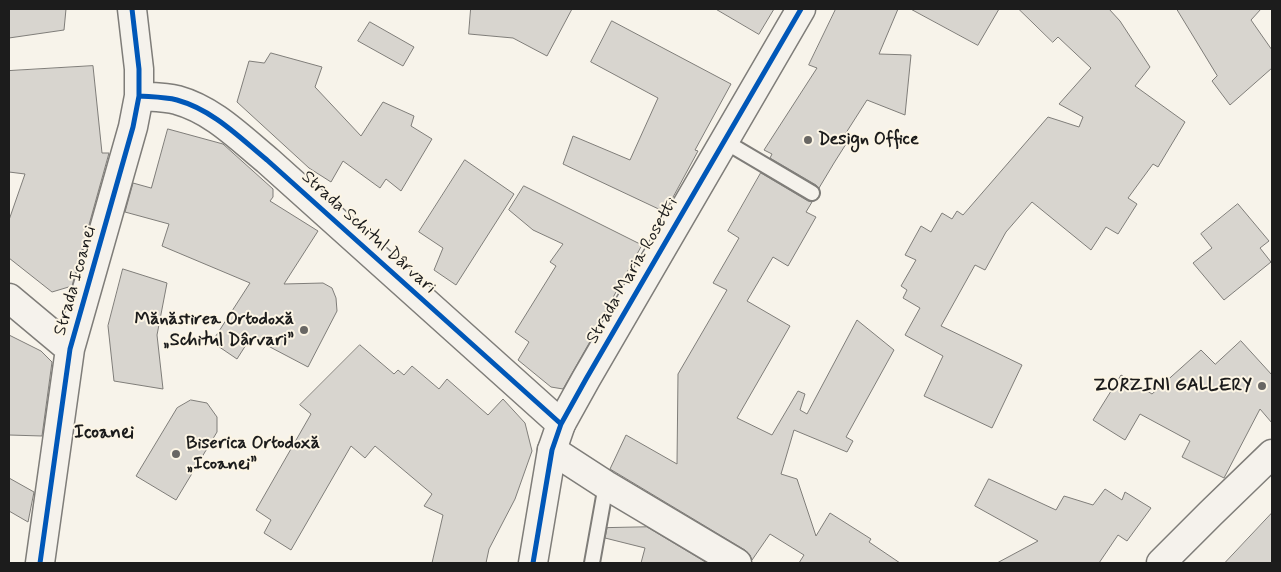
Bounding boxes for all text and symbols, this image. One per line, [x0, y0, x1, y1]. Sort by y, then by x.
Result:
place label: Design Office [818, 129, 919, 151]
marker: Design Office [802, 134, 814, 146]
street label: Strada Schitul Dârvari [296, 167, 440, 299]
street label: Strada Maria Rosetti [582, 194, 684, 348]
street label: Strada Icoanei [50, 224, 102, 338]
place label: Mănăstirea Ortodoxă „Schitul Dârvari” [134, 309, 294, 352]
marker: Mănăstirea Ortodoxă „Schitul Dârvari” [298, 324, 310, 336]
place label: ZORZINI GALLERY [1094, 375, 1252, 397]
marker: ZORZINI GALLERY [1256, 380, 1268, 392]
district label: Icoanei [74, 423, 134, 445]
place label: Biserica Ortodoxă „Icoanei” [186, 433, 320, 476]
marker: Biserica Ortodoxă „Icoanei” [170, 448, 182, 460]

